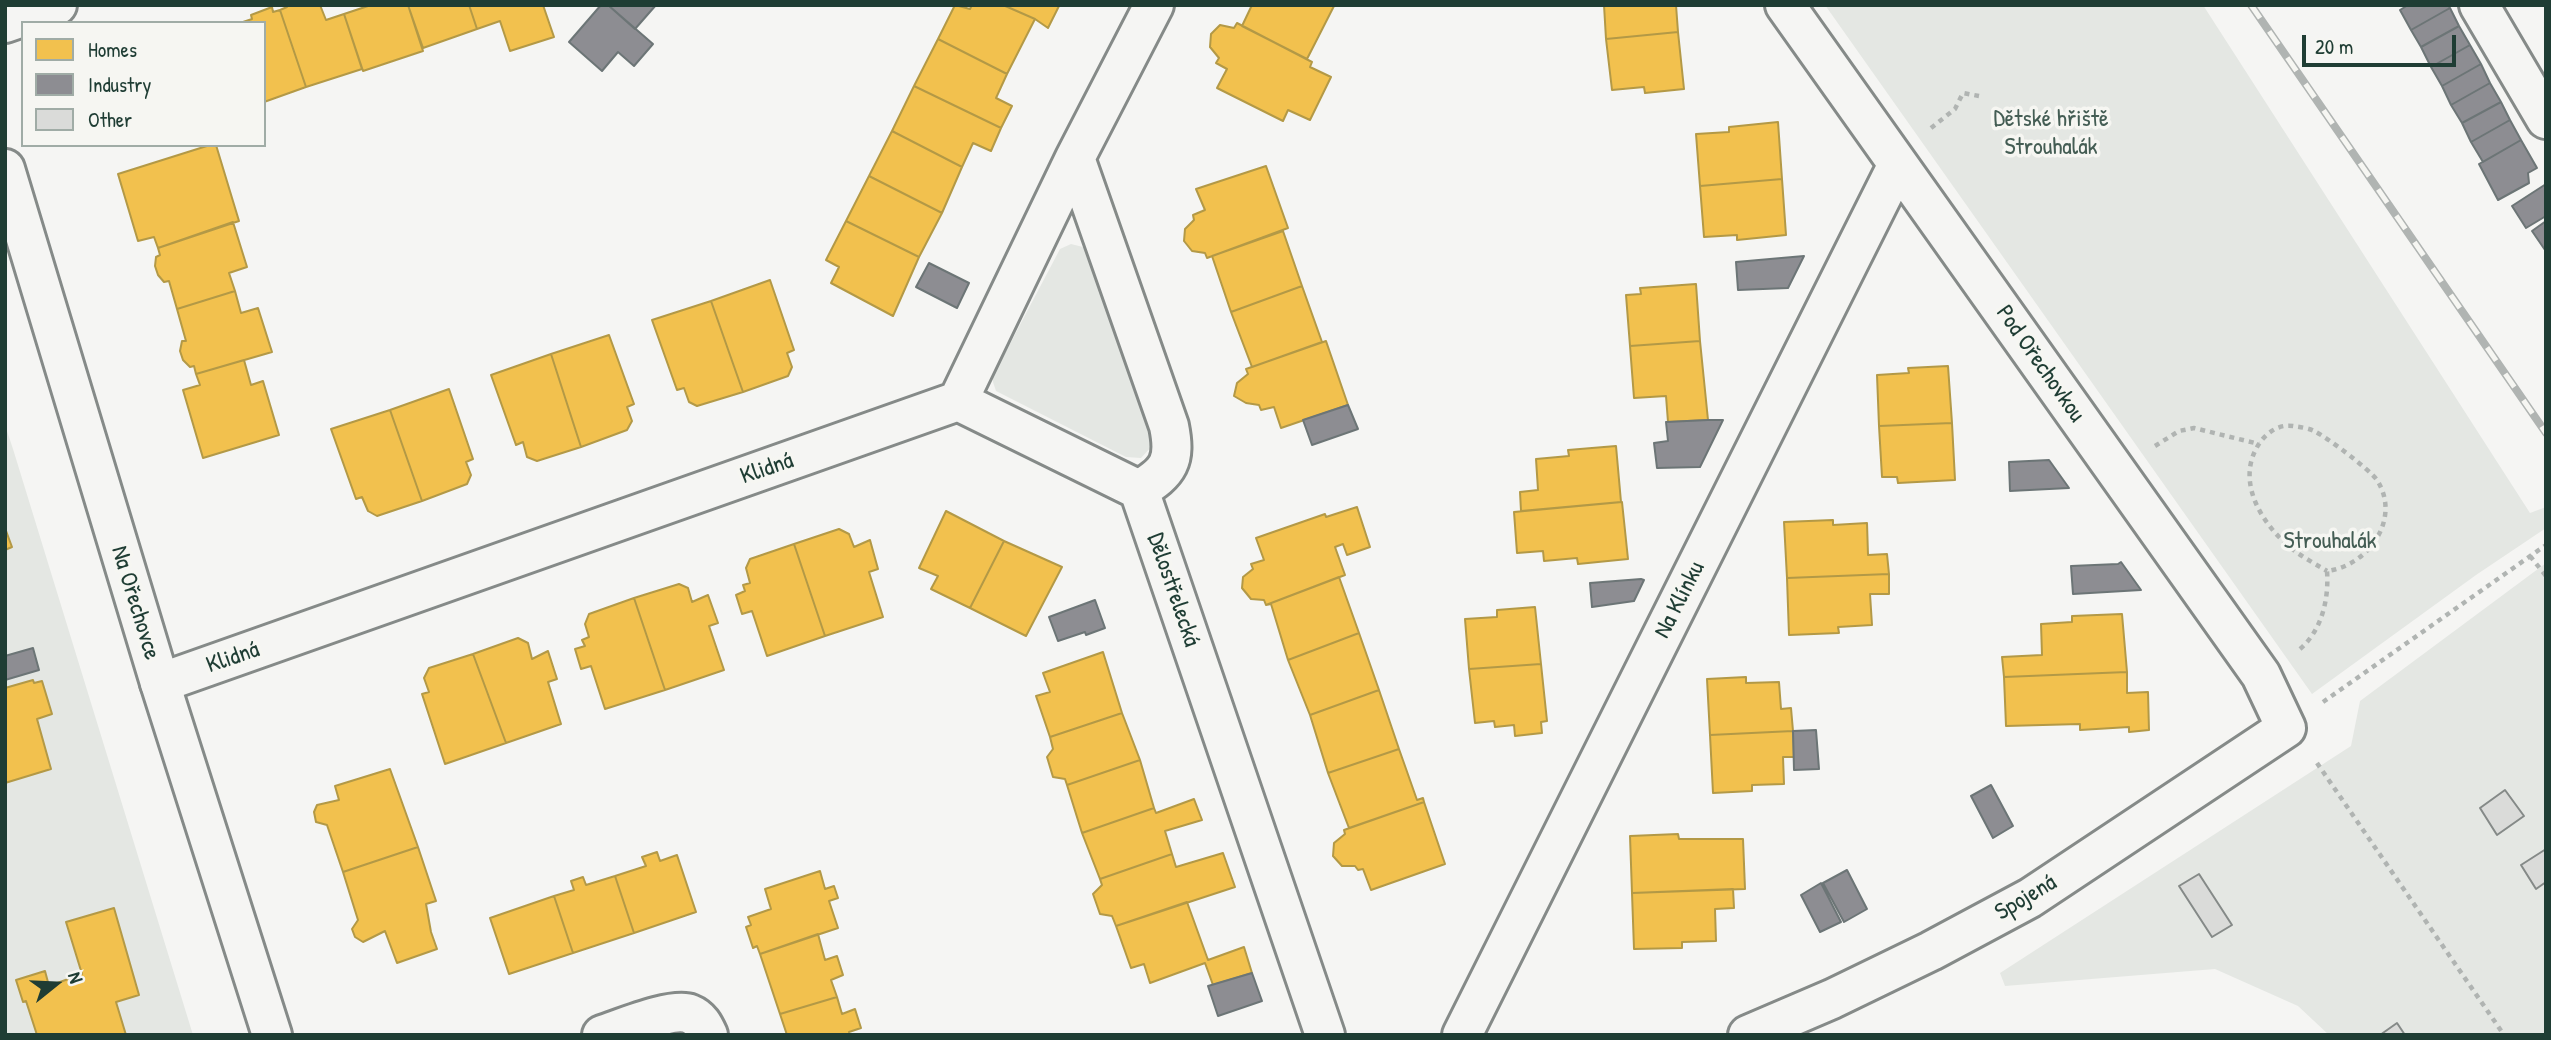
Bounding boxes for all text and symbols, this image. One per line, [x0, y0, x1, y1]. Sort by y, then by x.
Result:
legend [21, 21, 266, 147]
scale bar [2306, 21, 2460, 65]
text: 20 m [2315, 32, 2353, 61]
text: Homes [88, 35, 137, 64]
text: Industry [88, 70, 151, 99]
text: Other [88, 105, 132, 134]
park label: Dětské hřiště Strouhalák [1993, 106, 2109, 162]
street label: Pod Ořechovkou [1989, 300, 2091, 428]
street label: Klidná [737, 447, 797, 491]
park label: Strouhalák [2283, 528, 2377, 556]
street label: Dělostřelecká [1140, 530, 1206, 650]
street label: Na Ořechovce [104, 543, 166, 663]
street label: Na Klínku [1648, 557, 1712, 643]
street label: Klidná [203, 636, 263, 680]
street label: Spojená [1990, 869, 2062, 927]
north arrow [21, 949, 91, 1019]
text: N [62, 969, 90, 986]

